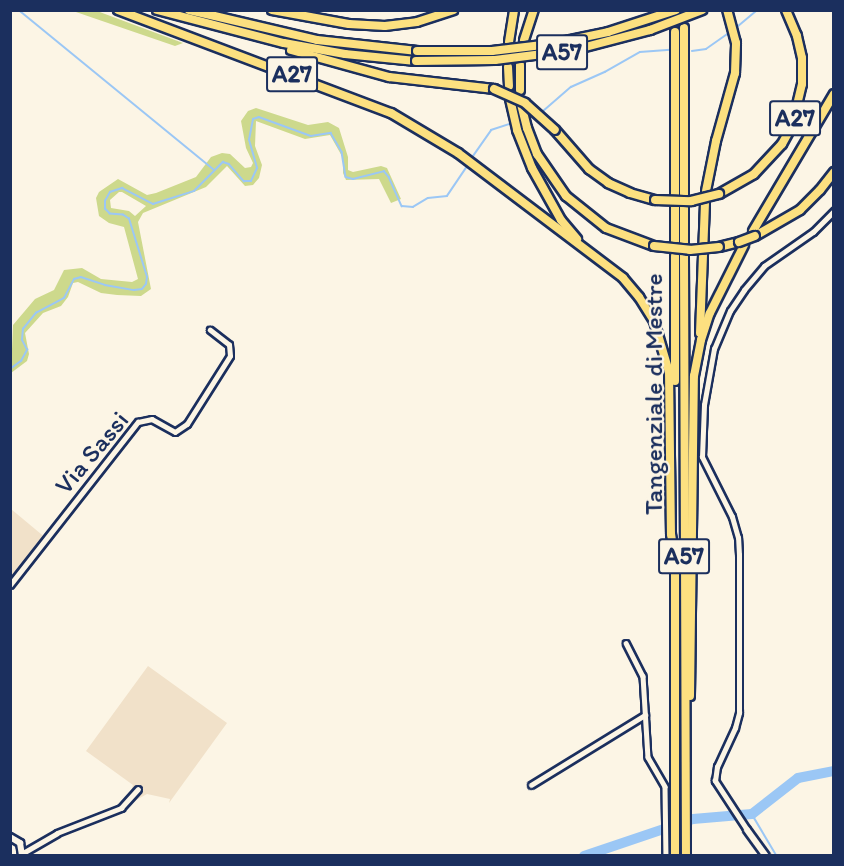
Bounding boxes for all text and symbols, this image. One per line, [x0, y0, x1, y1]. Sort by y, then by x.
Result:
road number: A57 [535, 31, 589, 73]
road number: A27 [265, 53, 319, 95]
road number: A27 [768, 97, 822, 139]
street label: Tangenziale di Mestre [638, 273, 670, 515]
street label: Via Sassi [48, 405, 136, 501]
road number: A57 [657, 535, 711, 577]

